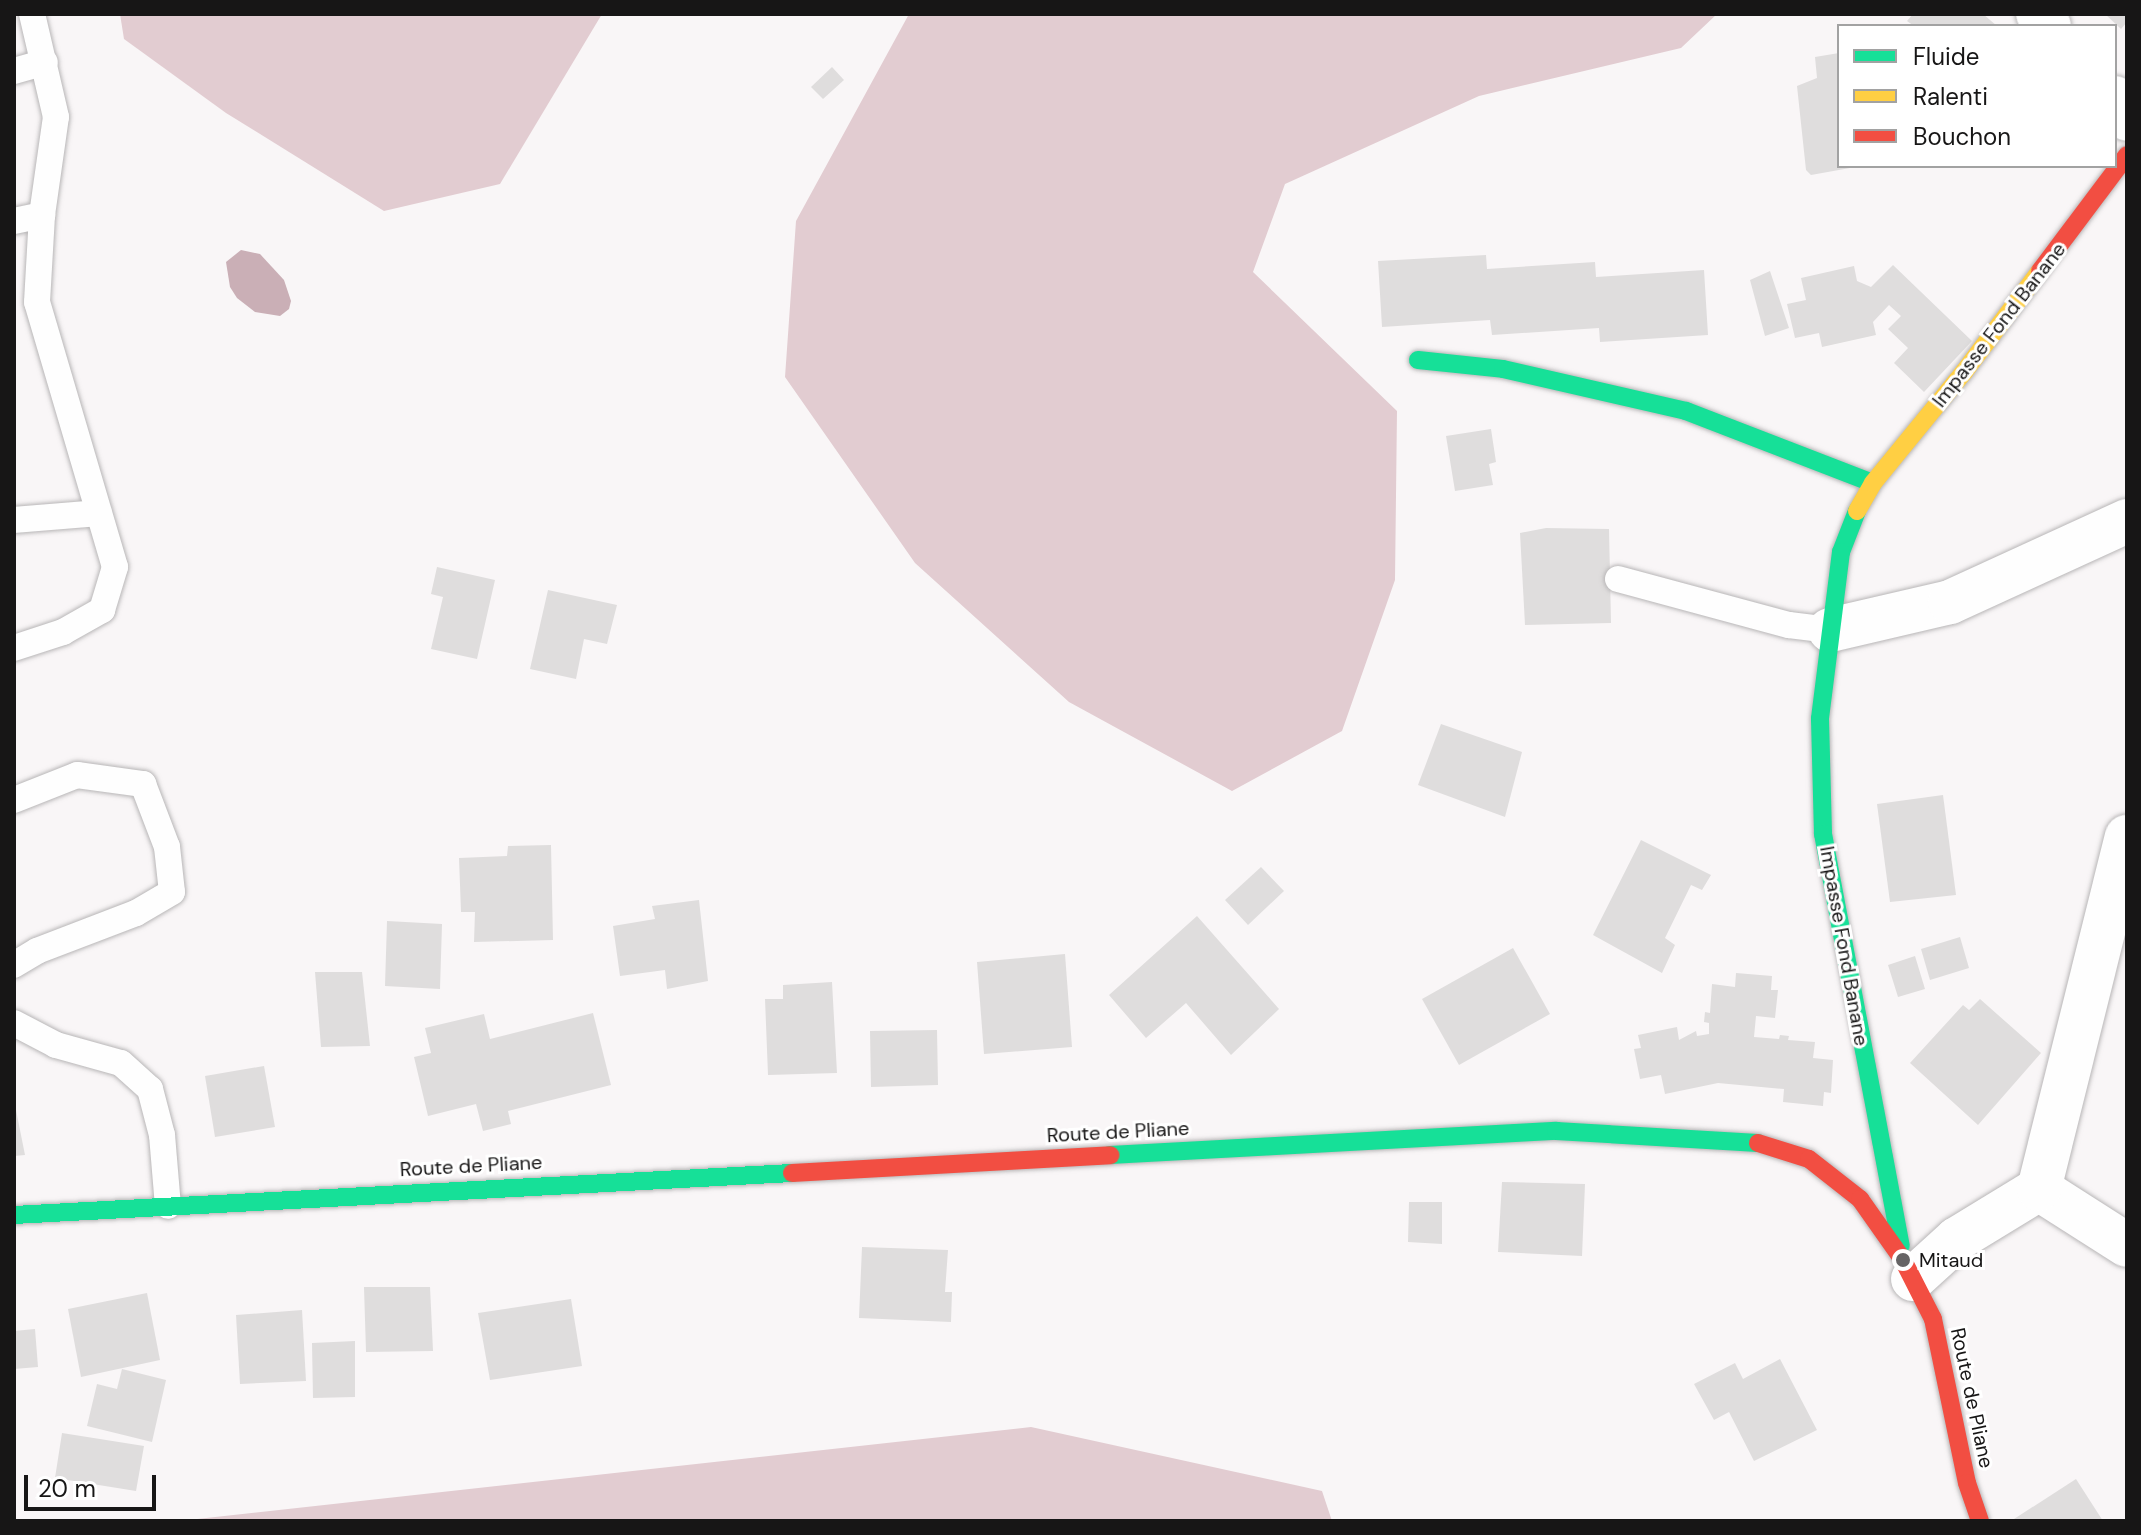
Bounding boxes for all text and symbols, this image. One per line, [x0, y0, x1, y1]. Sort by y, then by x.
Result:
legend [1837, 24, 2117, 168]
text: Fluide [1913, 41, 1979, 72]
text: Ralenti [1913, 81, 1988, 112]
text: Bouchon [1913, 121, 2011, 152]
street label: Impasse Fond Banane [1927, 238, 2071, 412]
street label: Impasse Fond Banane [1815, 844, 1873, 1048]
street label: Route de Pliane [1046, 1116, 1190, 1148]
street label: Route de Pliane [399, 1150, 543, 1182]
place label: Mitaud [1919, 1248, 1983, 1272]
marker: Mitaud [1894, 1251, 1912, 1269]
street label: Route de Pliane [1945, 1326, 1999, 1470]
scale bar [28, 1459, 160, 1509]
text: 20 m [38, 1473, 96, 1504]

